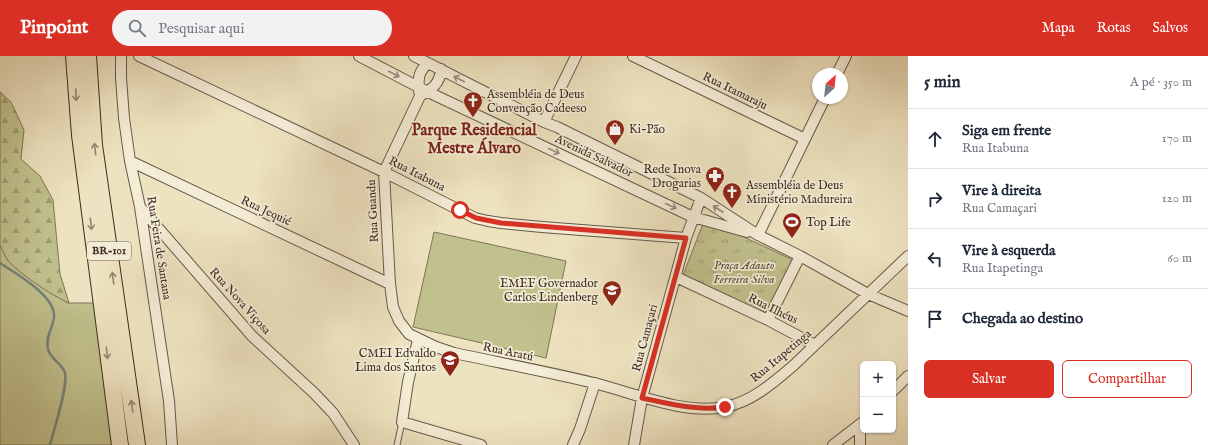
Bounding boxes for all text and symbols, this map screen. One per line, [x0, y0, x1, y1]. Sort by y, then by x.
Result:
search box [112, 10, 392, 46]
text: Pinpoint [20, 16, 88, 40]
icon: search [126, 17, 148, 39]
text: Pesquisar aqui [158, 19, 244, 38]
text: Mapa [1042, 19, 1075, 37]
text: Rotas [1097, 19, 1131, 37]
text: Salvos [1153, 19, 1188, 37]
north arrow [812, 68, 848, 104]
street label: Rua Itamaraju [700, 69, 770, 113]
one-way arrow [387, 71, 399, 78]
text: 5 min [924, 72, 961, 93]
text: A pé · 350 m [1130, 74, 1192, 91]
one-way arrow [454, 75, 466, 82]
place label: Assembléia de Deus Convenção Cadeeso [486, 87, 587, 116]
one-way arrow [72, 88, 80, 101]
church icon: Assembléia de Deus Convenção Cadeeso [462, 90, 484, 118]
shop icon: Ki-Pão [604, 118, 626, 146]
district label: Parque Residencial Mestre Álvaro [411, 121, 537, 159]
text: Siga em frente [962, 121, 1051, 140]
place label: Ki-Pão [629, 122, 666, 137]
icon: ahead [924, 128, 946, 150]
text: 170 m [1162, 130, 1192, 147]
street label: Avenida Salvador [552, 131, 636, 181]
text: Rua Itabuna [962, 140, 1029, 157]
one-way arrow [91, 143, 98, 156]
one-way arrow [547, 148, 559, 155]
street label: Rua Itabuna [386, 153, 449, 195]
place label: Rede Inova Drogarias [644, 162, 702, 191]
pharmacy icon: Rede Inova Drogarias [704, 165, 726, 193]
place label: Assembléia de Deus Ministério Madureira [745, 178, 853, 207]
street label: Rua Guandu [364, 179, 382, 243]
church icon: Assembléia de Deus Ministério Madureira [721, 181, 743, 209]
text: Vire à direita [962, 181, 1041, 200]
icon: right [924, 188, 946, 210]
text: 120 m [1162, 190, 1192, 207]
street label: Rua Jequié [238, 193, 294, 230]
street label: Rua Feira de Santana [143, 195, 175, 302]
text: Rua Camaçari [962, 200, 1037, 217]
route start [451, 201, 469, 219]
one-way arrow [665, 203, 677, 210]
one-way arrow [713, 205, 724, 213]
sports icon: Top Life [781, 211, 803, 239]
place label: Top Life [806, 215, 851, 231]
one-way arrow [87, 217, 95, 230]
text: Vire à esquerda [962, 241, 1055, 260]
road number: BR-101 [87, 242, 131, 260]
icon: left [924, 248, 946, 270]
text: 60 m [1167, 250, 1192, 267]
park label: Praça Adauto Ferreira Silva [713, 258, 775, 287]
text: Rua Itapetinga [962, 260, 1043, 277]
street label: Rua Nova Viçosa [206, 265, 274, 338]
one-way arrow [109, 272, 117, 285]
place label: EMEF Governador Carlos Lindenberg [500, 276, 599, 305]
school or university icon: EMEF Governador Carlos Lindenberg [601, 279, 623, 307]
street label: Rua Ilhéus [746, 290, 800, 328]
street label: Rua Camaçari [629, 303, 661, 373]
icon: arrive [924, 308, 946, 330]
text: Chegada ao destino [962, 309, 1083, 328]
street label: Rua Itapetinga [747, 326, 816, 387]
street label: Rua Aratú [481, 339, 535, 365]
one-way arrow [103, 346, 111, 359]
place label: CMEI Edvaldo Lima dos Santos [355, 346, 437, 375]
school or university icon: CMEI Edvaldo Lima dos Santos [439, 349, 461, 377]
button: Salvar [924, 360, 1054, 398]
button: Compartilhar [1062, 360, 1192, 398]
map controls [860, 361, 896, 433]
button: + [860, 361, 896, 397]
button: − [860, 397, 896, 433]
route end [716, 398, 734, 416]
one-way arrow [128, 400, 136, 413]

